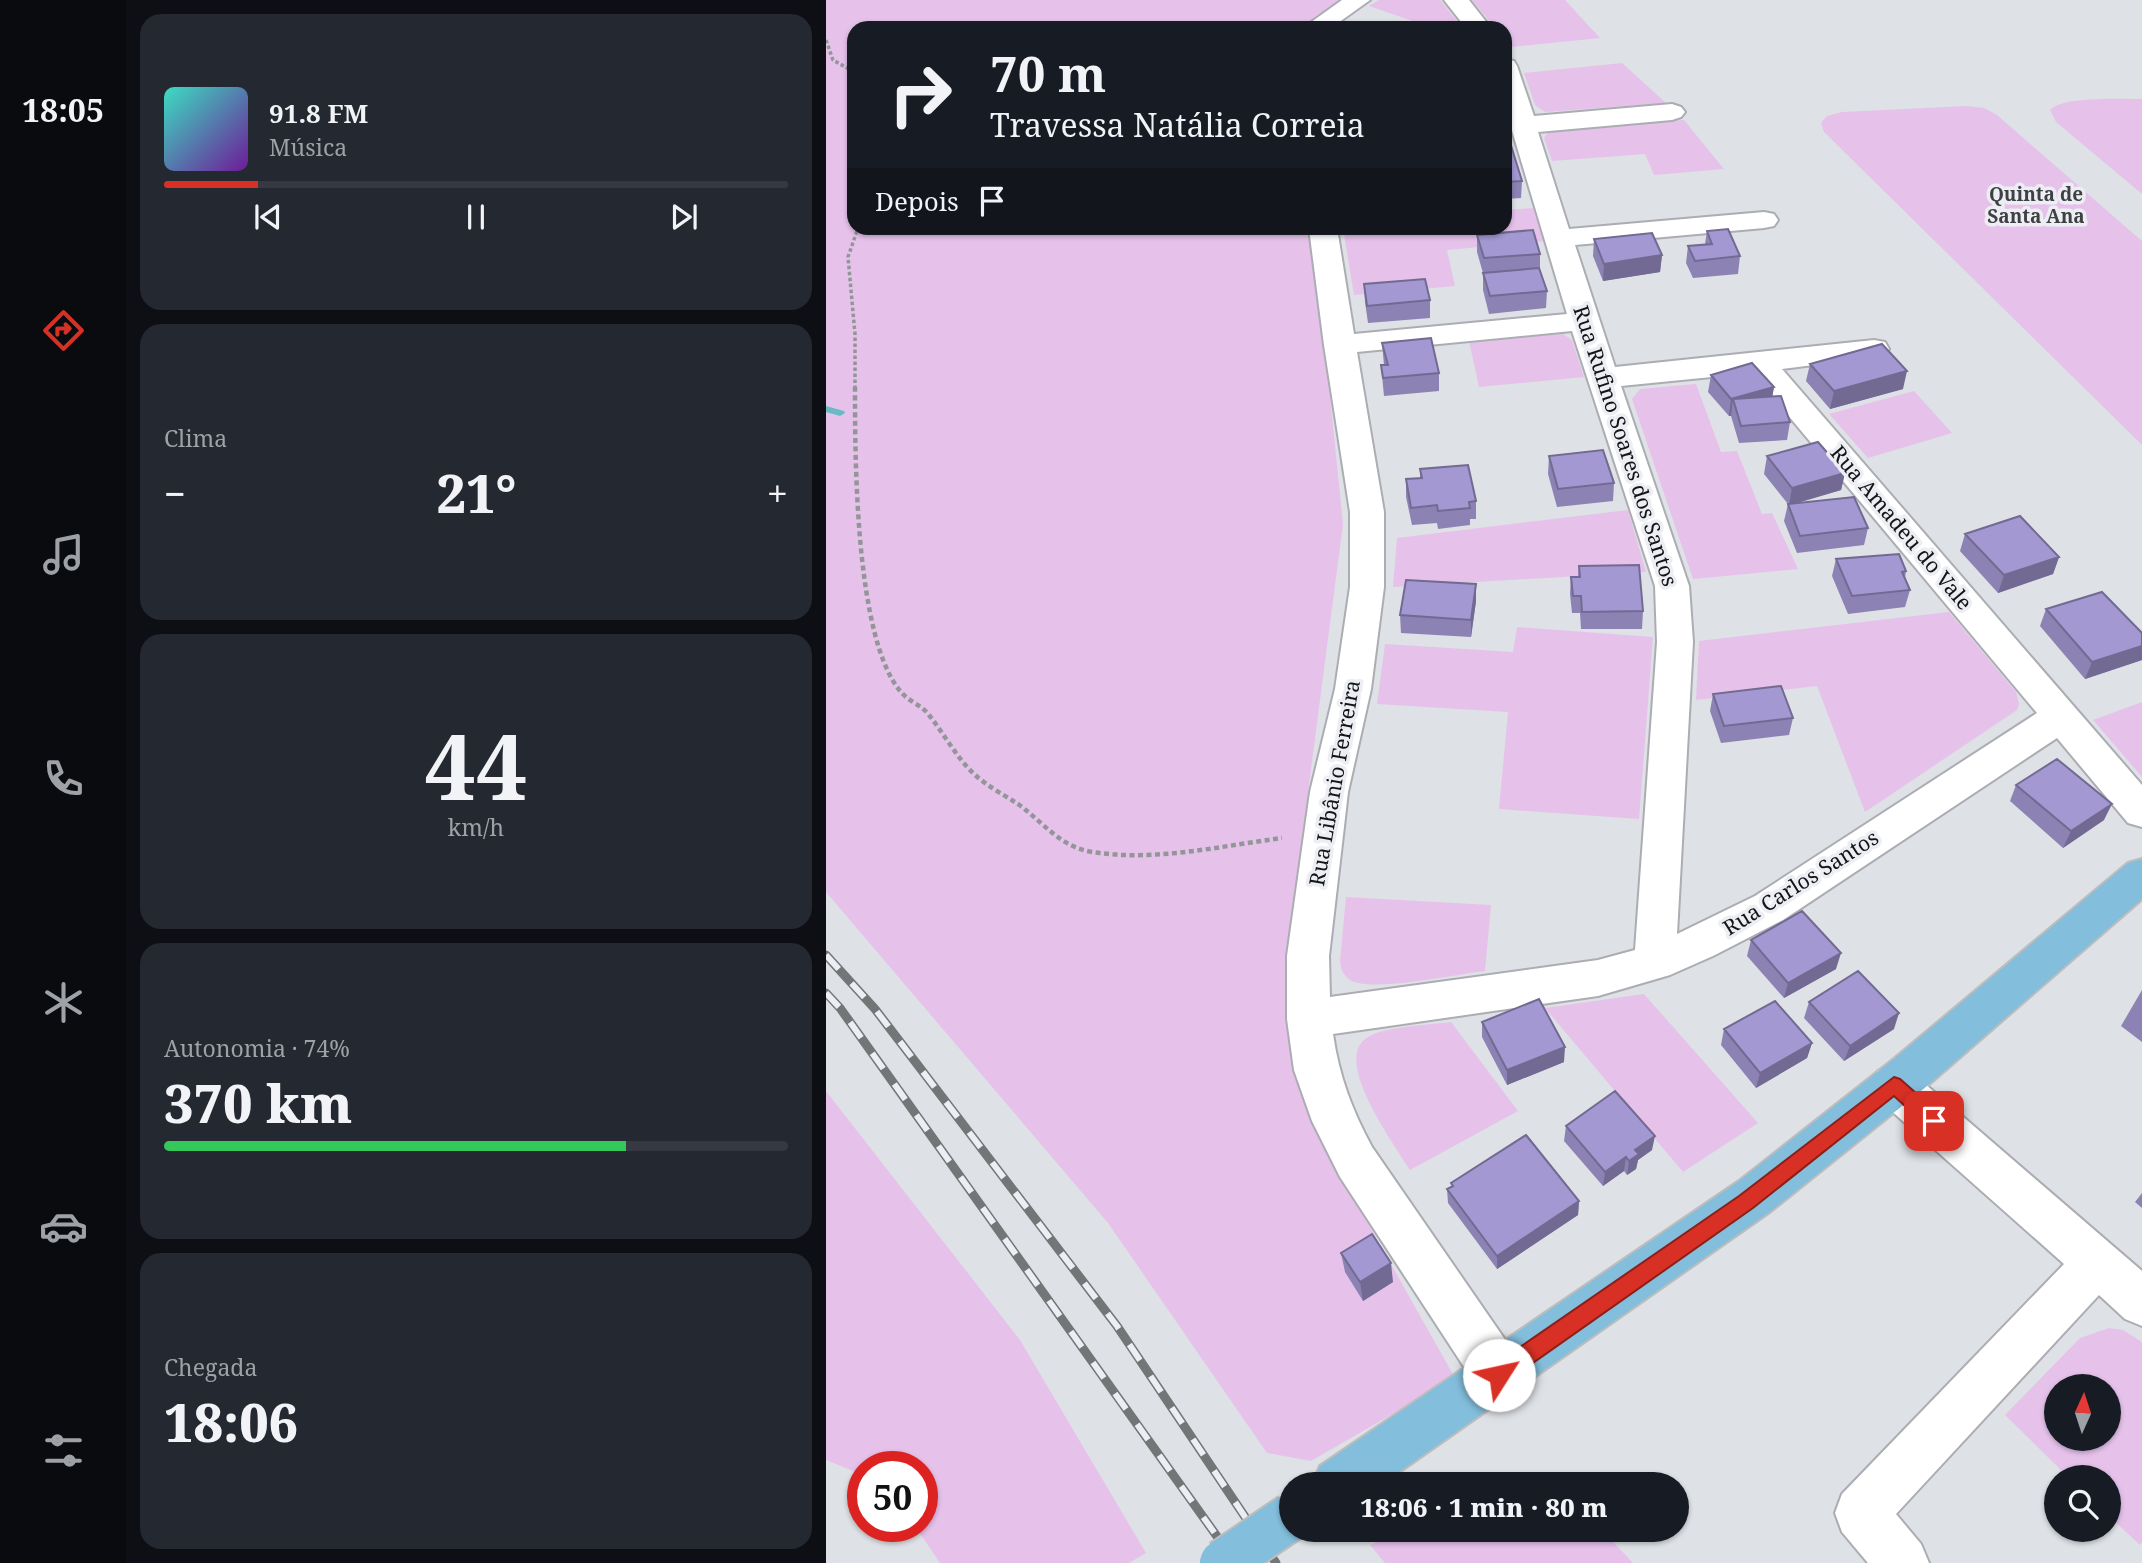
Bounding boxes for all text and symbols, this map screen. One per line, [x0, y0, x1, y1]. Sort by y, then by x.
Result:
text: 70 m [990, 40, 1106, 106]
icon: right [875, 49, 966, 140]
text: 18:05 [22, 88, 104, 131]
text: 91.8 FM [269, 95, 368, 131]
text: Travessa Natália Correia [990, 103, 1365, 146]
text: Música [269, 131, 347, 163]
district label: Quinta de Santa Ana [1987, 181, 2085, 229]
icon: arrive [973, 182, 1011, 220]
text: Depois [875, 183, 959, 219]
icon: previous [249, 198, 287, 236]
icon: pause [457, 198, 495, 236]
icon: next [665, 198, 703, 236]
street label: Rua Rufino Soares dos Santos [1567, 302, 1685, 590]
icon: directions [39, 306, 88, 355]
text: Clima [164, 422, 227, 454]
street label: Rua Amadeu do Vale [1825, 439, 1979, 616]
text: 21° [436, 457, 516, 528]
text: − [164, 467, 186, 519]
text: + [767, 467, 788, 519]
icon: music [39, 530, 88, 579]
street label: Rua Libânio Ferreira [1302, 678, 1366, 888]
text: 44 [425, 703, 527, 827]
icon: phone [39, 754, 88, 803]
text: km/h [448, 811, 504, 843]
street label: Rua Carlos Santos [1717, 823, 1884, 941]
icon: climate [39, 978, 88, 1027]
text: Autonomia · 74% [164, 1032, 350, 1064]
text: 370 km [164, 1067, 352, 1138]
pin [1904, 1091, 1964, 1151]
icon: arrive [1915, 1102, 1953, 1140]
icon: car [39, 1202, 88, 1251]
position arrow [1462, 1338, 1536, 1412]
text: Chegada [164, 1351, 257, 1383]
north arrow [2044, 1374, 2121, 1451]
map controls [2044, 1374, 2121, 1542]
text: 18:06 [164, 1386, 298, 1457]
icon: filters [39, 1426, 88, 1475]
speed limit sign: 50 [847, 1451, 938, 1542]
button: search [2044, 1465, 2121, 1542]
text: 18:06 · 1 min · 80 m [1360, 1489, 1608, 1525]

